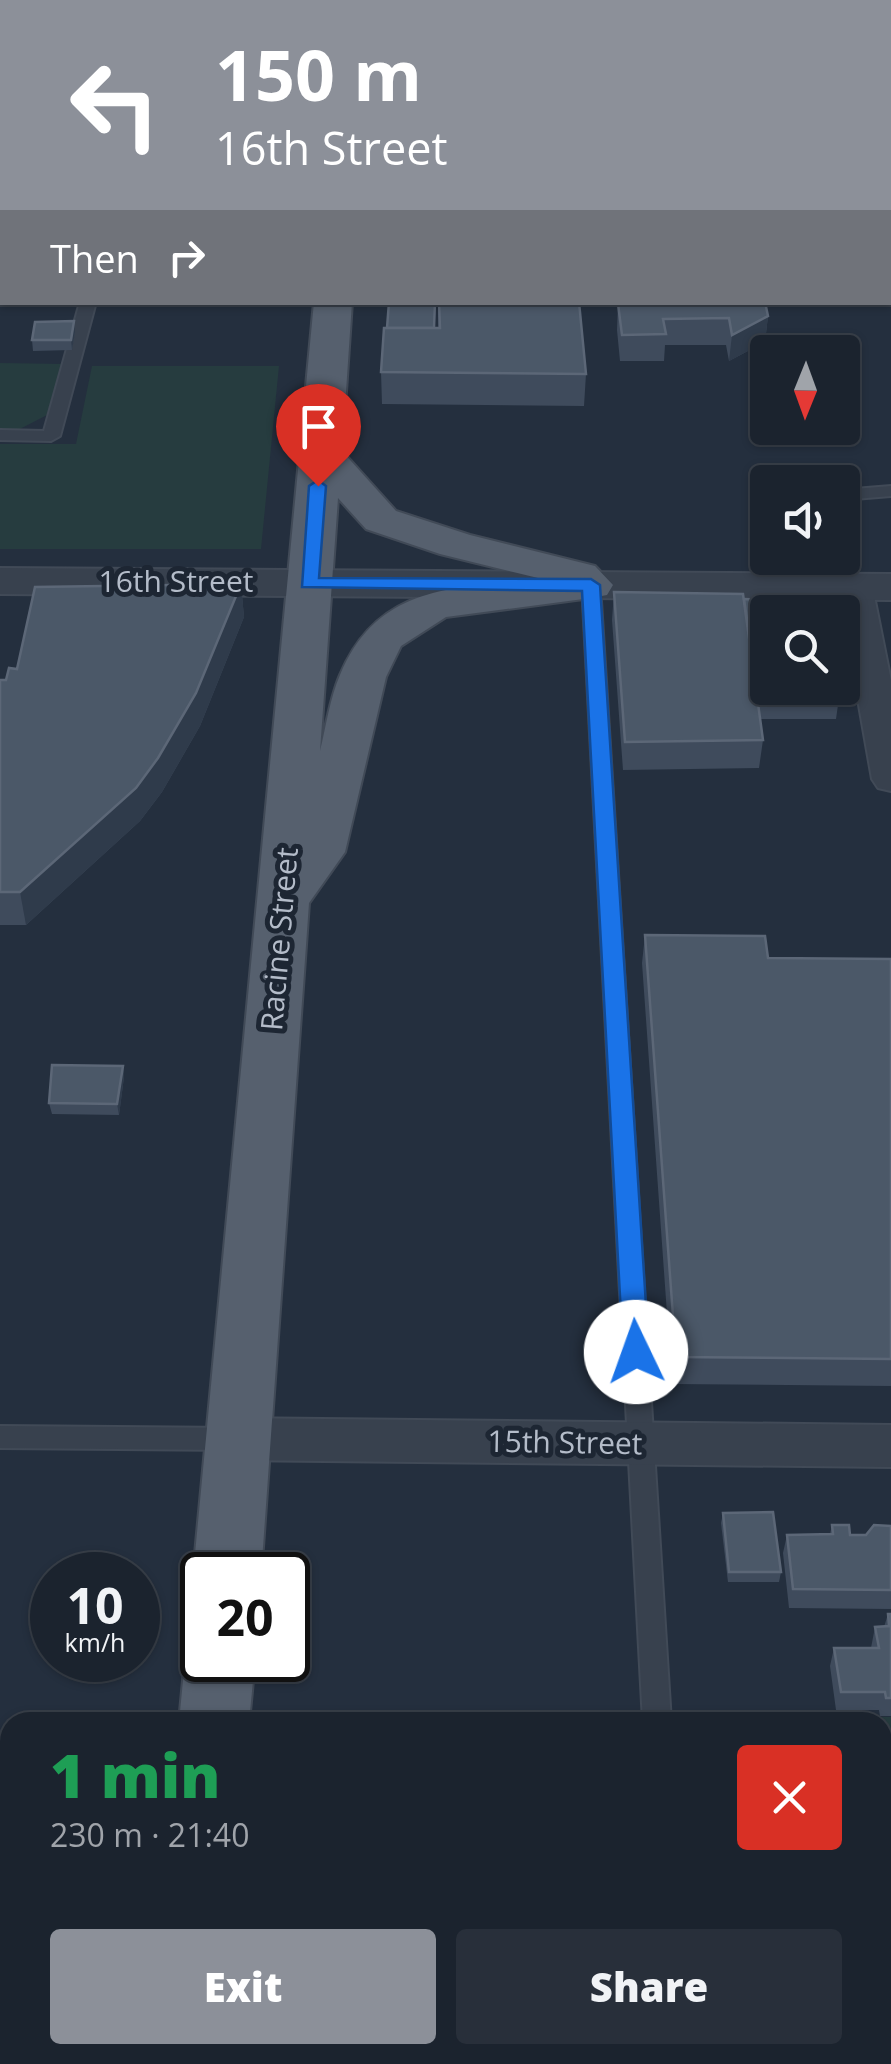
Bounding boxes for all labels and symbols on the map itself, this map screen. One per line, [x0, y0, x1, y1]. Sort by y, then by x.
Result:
north arrow [750, 335, 860, 445]
pin [276, 384, 361, 487]
street label: 16th Street [99, 560, 253, 601]
street label: Racine Street [250, 845, 307, 1032]
position arrow [584, 1300, 688, 1404]
street label: 15th Street [487, 1420, 643, 1463]
speed limit sign: 20 [180, 1552, 310, 1682]

